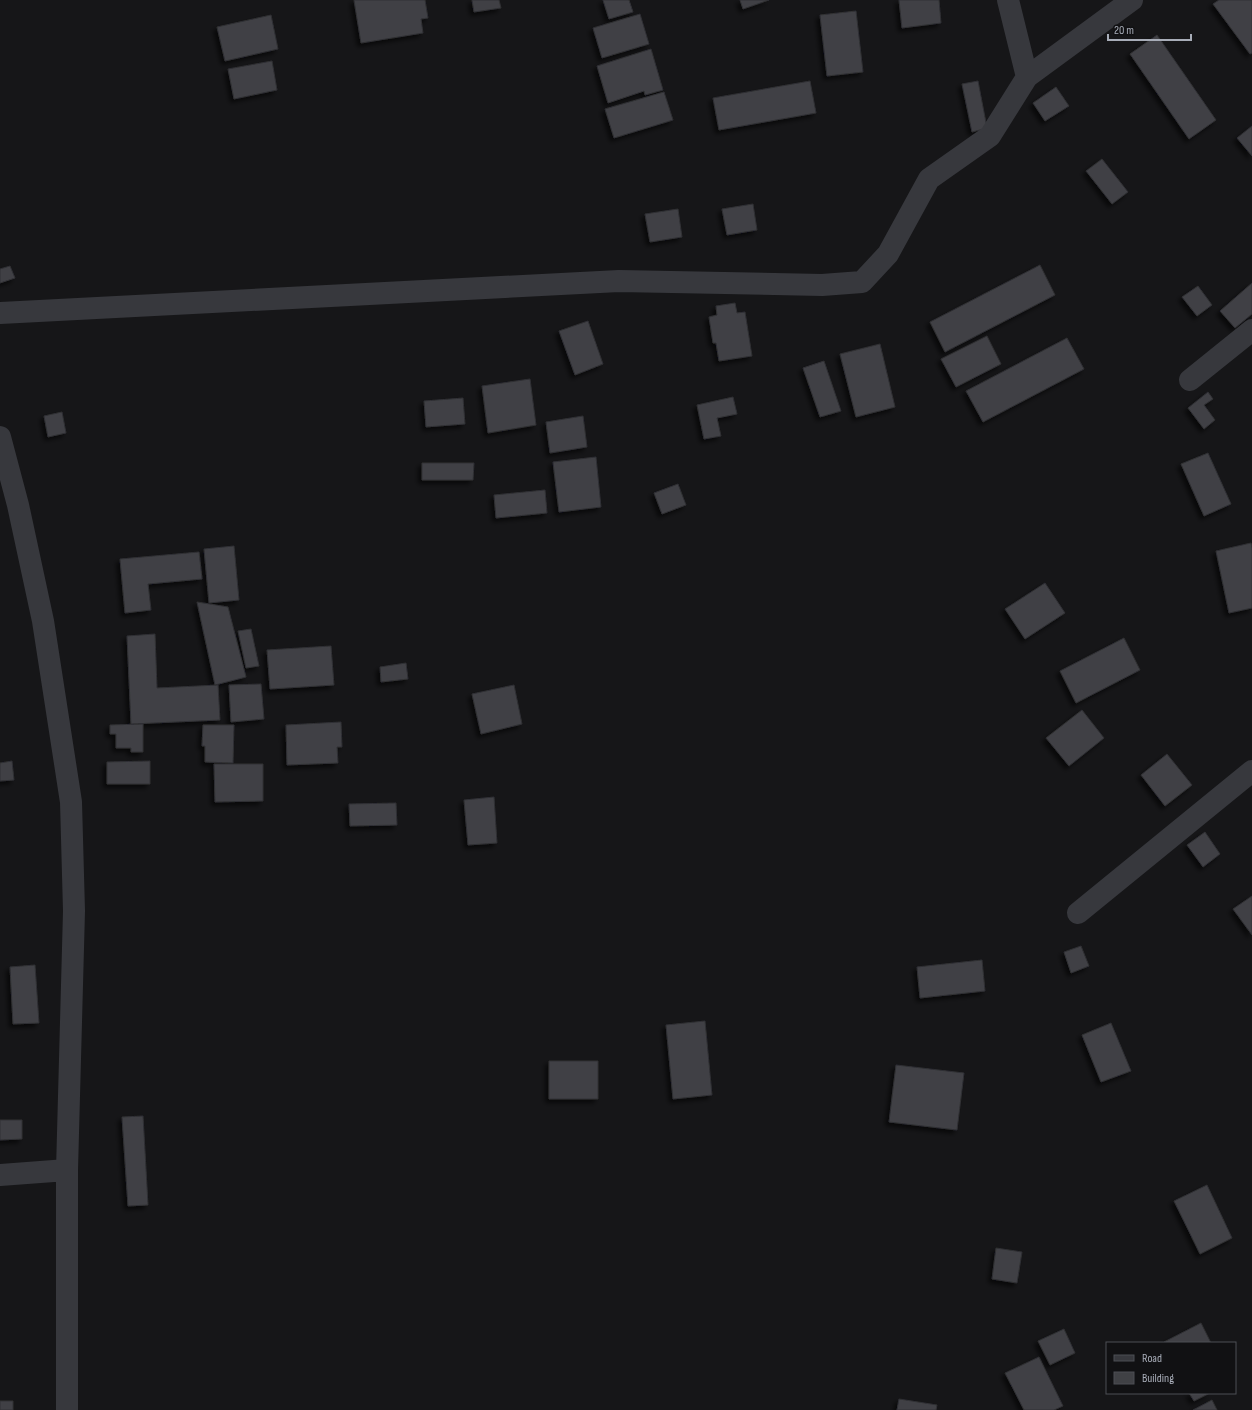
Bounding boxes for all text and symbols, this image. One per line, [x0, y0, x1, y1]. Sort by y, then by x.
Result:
scale bar [1108, 16, 1191, 42]
text: 20 m [1114, 23, 1134, 38]
legend [1106, 1342, 1236, 1394]
text: Road [1142, 1351, 1162, 1366]
text: Building [1142, 1371, 1174, 1386]

